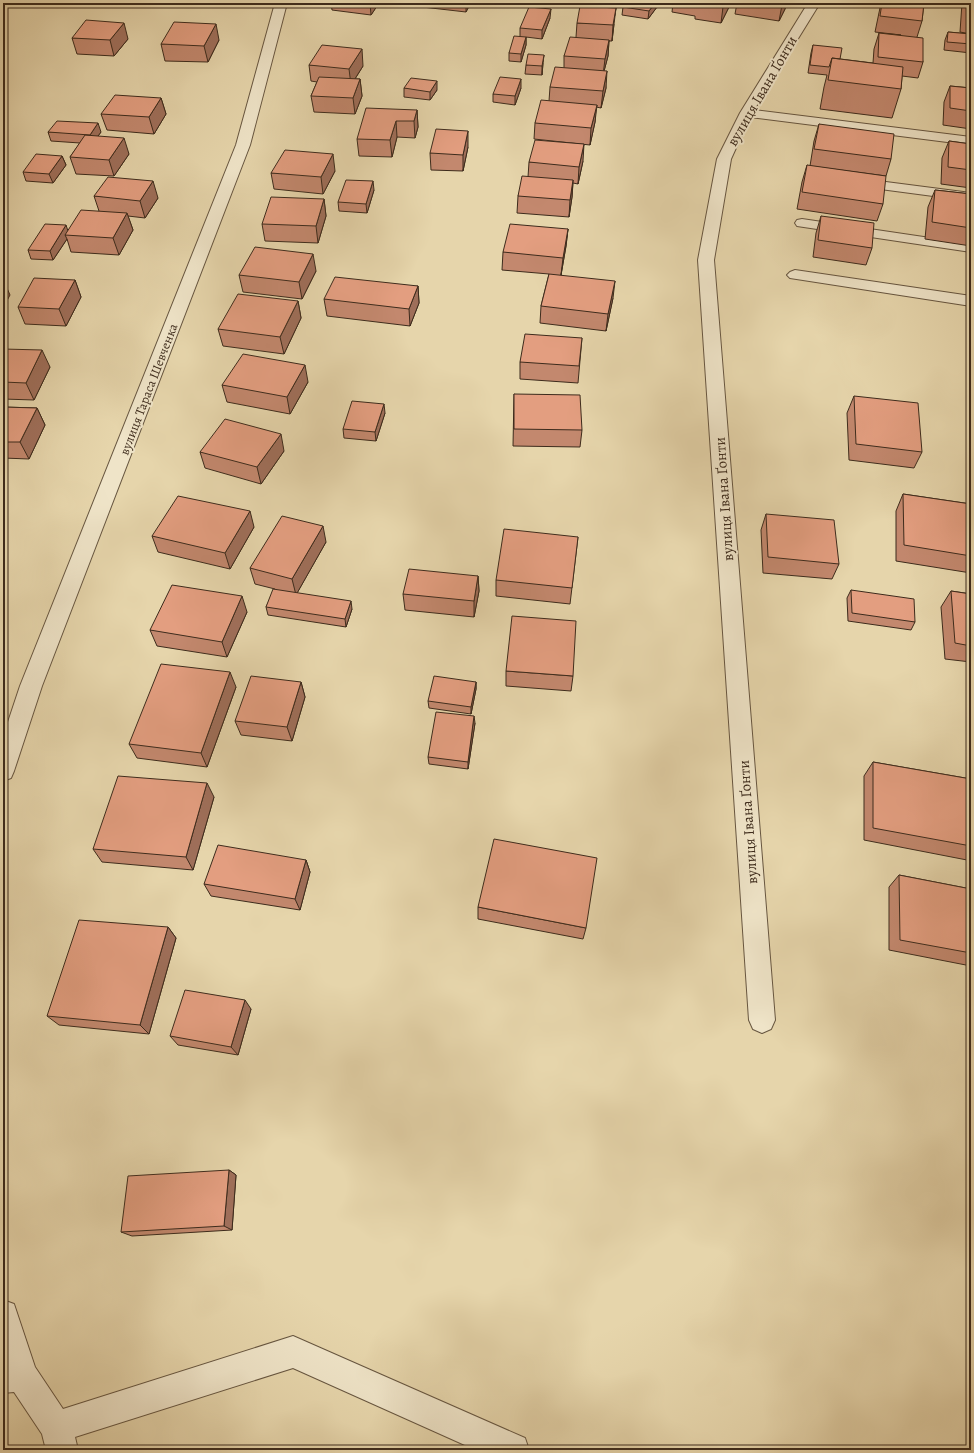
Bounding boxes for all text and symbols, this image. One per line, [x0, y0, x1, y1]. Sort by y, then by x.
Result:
street label: вулиця Івана Ґонти [722, 32, 802, 150]
street label: вулиця Тараса Шевченка [116, 321, 181, 457]
street label: вулиця Івана Ґонти [710, 436, 738, 562]
street label: вулиця Івана Ґонти [734, 759, 762, 885]

